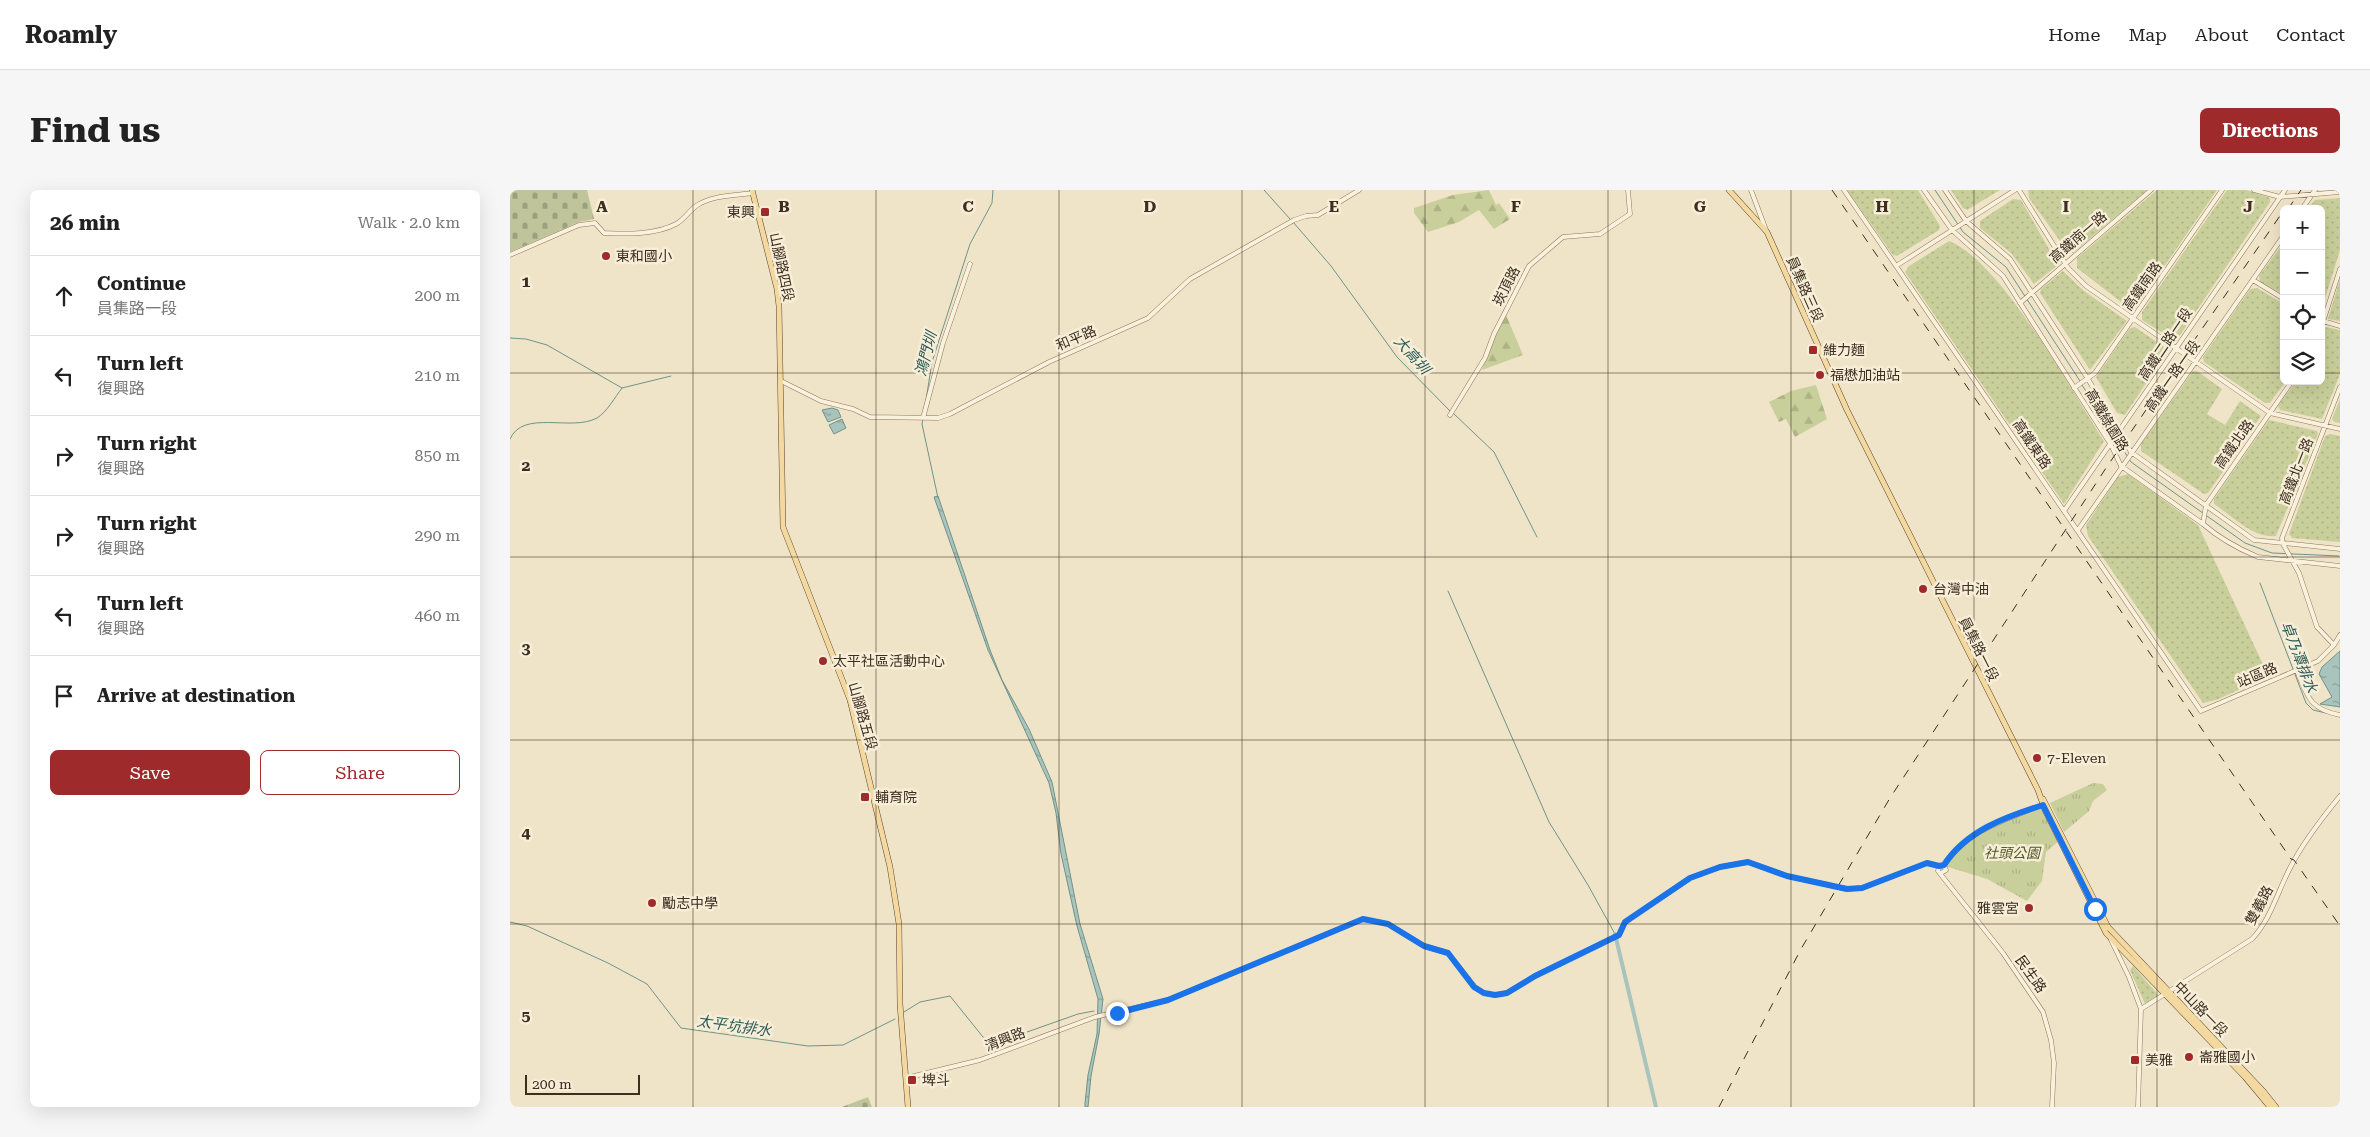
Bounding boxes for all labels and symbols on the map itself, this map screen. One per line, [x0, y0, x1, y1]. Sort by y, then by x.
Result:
text: A [596, 197, 608, 216]
text: B [778, 197, 790, 216]
text: C [962, 197, 974, 216]
text: D [1144, 197, 1157, 216]
text: E [1329, 197, 1339, 216]
text: F [1511, 197, 1521, 216]
text: G [1694, 197, 1707, 216]
text: H [1875, 197, 1889, 216]
text: I [2063, 197, 2069, 216]
text: J [2243, 197, 2253, 216]
place label: 東興 [727, 204, 755, 220]
marker: 東興 [759, 206, 771, 218]
street label: 高鐵南一路 [2046, 208, 2110, 266]
street label: 山腳路四段 [767, 231, 797, 303]
place label: 東和國小 [616, 248, 672, 264]
marker: 東和國小 [600, 250, 612, 262]
street label: 員集路三段 [1783, 254, 1827, 324]
street label: 高鐵南路 [2119, 258, 2165, 314]
street label: 崁頂路 [1489, 264, 1523, 308]
text: 1 [522, 272, 531, 291]
street label: 高鐵二路一段 [2135, 305, 2195, 383]
street label: 和平路 [1054, 322, 1098, 354]
water label: 鴻門圳 [911, 328, 941, 378]
water label: 大高圳 [1390, 332, 1435, 379]
street label: 高鐵一路一段 [2141, 337, 2203, 415]
place label: 維力麵 [1823, 342, 1865, 358]
marker: 維力麵 [1807, 344, 1819, 356]
place label: 福懋加油站 [1830, 367, 1900, 383]
marker: 福懋加油站 [1814, 369, 1826, 381]
street label: 高鐵綠園路 [2082, 386, 2132, 454]
street label: 高鐵東路 [2010, 416, 2054, 472]
street label: 高鐵北路 [2211, 416, 2257, 472]
street label: 高鐵北一路 [2276, 435, 2316, 507]
text: 2 [522, 456, 531, 475]
place label: 台灣中油 [1933, 581, 1989, 597]
marker: 台灣中油 [1917, 583, 1929, 595]
street label: 員集路一段 [1956, 614, 2002, 684]
water label: 卓乃潭排水 [2277, 619, 2321, 696]
text: 3 [522, 639, 531, 658]
place label: 太平社區活動中心 [833, 653, 945, 669]
marker: 太平社區活動中心 [817, 655, 829, 667]
street label: 站區路 [2235, 659, 2279, 691]
street label: 山腳路五段 [846, 680, 880, 752]
place label: 7-Eleven [2047, 750, 2106, 766]
marker: 7-Eleven [2031, 752, 2043, 764]
place label: 輔育院 [875, 789, 917, 805]
marker: 輔育院 [859, 791, 871, 803]
text: 4 [522, 823, 531, 842]
park label: 社頭公園 [1984, 845, 2042, 861]
street label: 雙義路 [2242, 883, 2276, 927]
place label: 勵志中學 [662, 895, 718, 911]
marker: 勵志中學 [646, 897, 658, 909]
route start [2084, 898, 2107, 921]
place label: 雅雲宮 [1977, 900, 2019, 916]
marker: 雅雲宮 [2023, 902, 2035, 914]
street label: 民生路 [2012, 952, 2050, 996]
street label: 中山路一段 [2171, 978, 2231, 1040]
route end [1106, 1002, 1129, 1025]
text: 5 [522, 1006, 531, 1025]
water label: 太平坑排水 [696, 1012, 773, 1040]
street label: 清興路 [983, 1024, 1027, 1054]
place label: 崙雅國小 [2199, 1049, 2255, 1065]
marker: 崙雅國小 [2183, 1051, 2195, 1063]
place label: 美雅 [2145, 1052, 2173, 1068]
marker: 美雅 [2129, 1054, 2141, 1066]
scale bar [525, 1072, 640, 1095]
place label: 埤斗 [922, 1072, 950, 1088]
marker: 埤斗 [906, 1074, 918, 1086]

